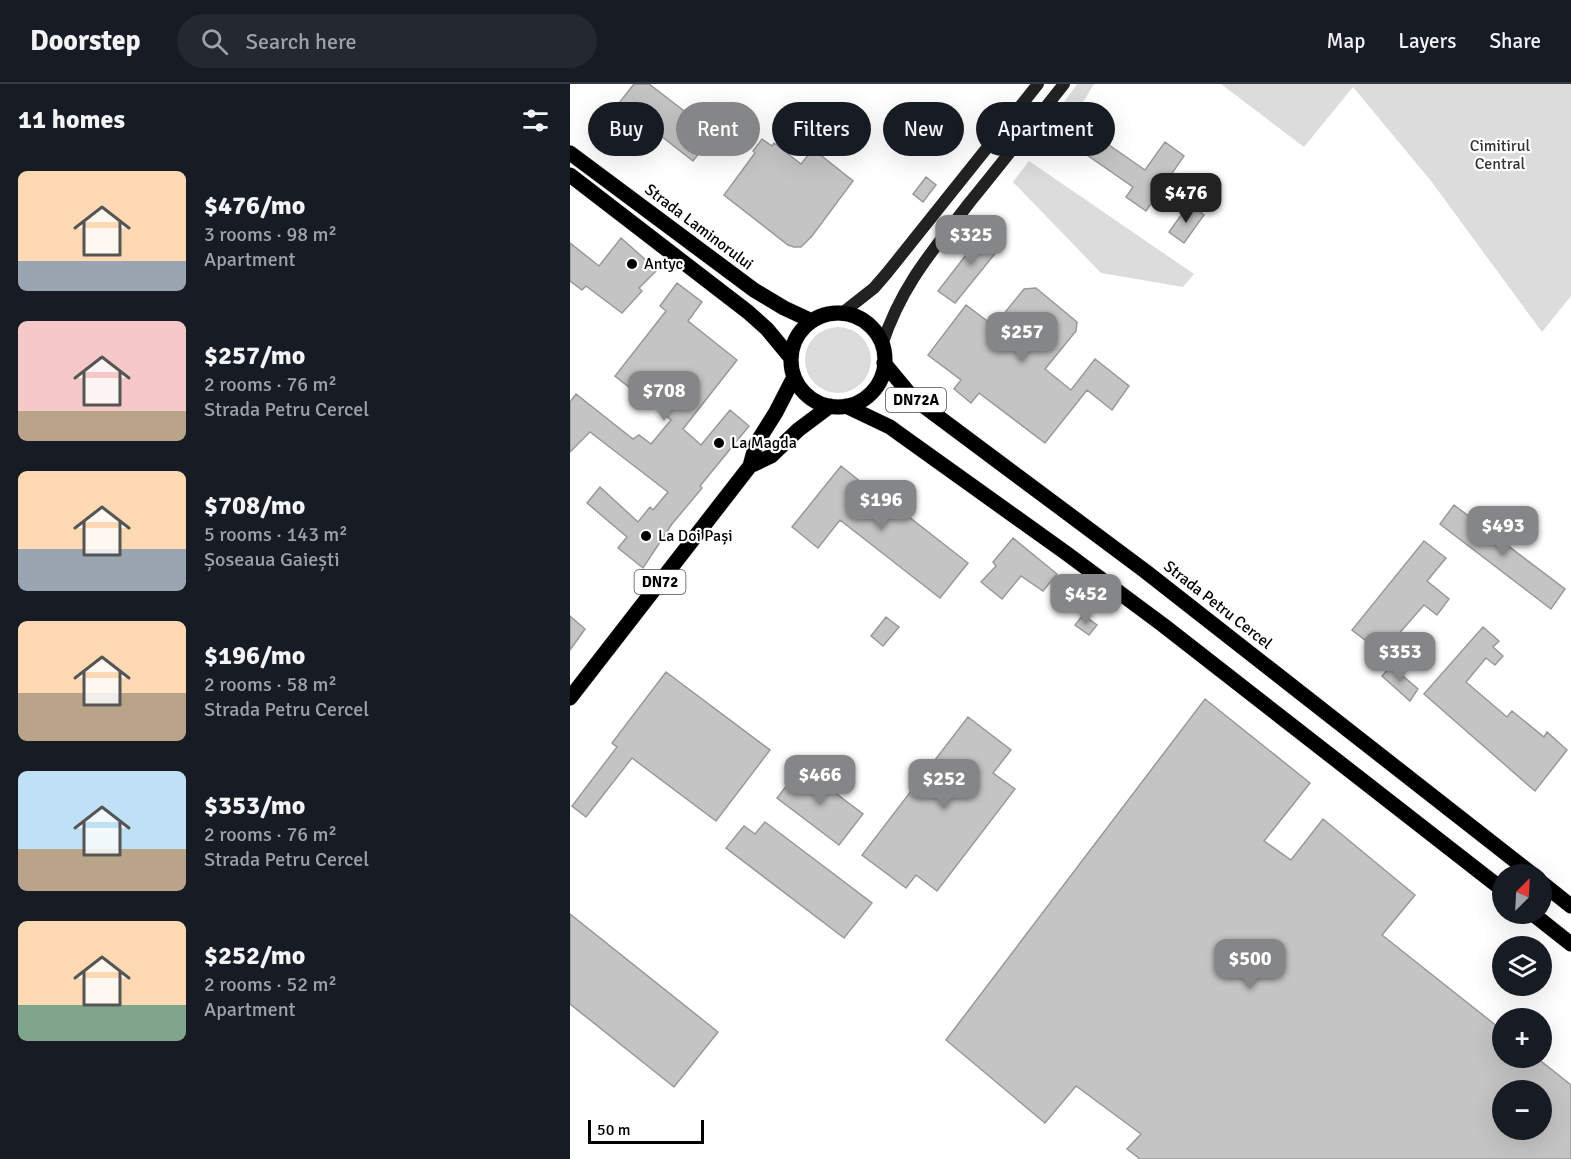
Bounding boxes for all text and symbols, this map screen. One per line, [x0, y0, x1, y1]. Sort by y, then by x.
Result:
search box [177, 14, 597, 68]
text: Doorstep [30, 24, 141, 58]
icon: search [198, 25, 231, 58]
text: Search here [246, 28, 357, 55]
text: Map [1327, 28, 1365, 54]
text: Layers [1398, 28, 1456, 54]
text: Share [1489, 28, 1541, 54]
chip: Buy [588, 102, 664, 156]
chip: Rent [676, 102, 760, 156]
chip: Filters [772, 102, 871, 156]
chip: New [883, 102, 964, 156]
chip: Apartment [976, 102, 1115, 156]
text: 11 homes [18, 104, 125, 136]
icon: filters [519, 104, 552, 137]
park label: Cimitirul Central [1470, 136, 1530, 174]
pin: $476 [1150, 173, 1222, 224]
street label: Strada Laminorului [641, 180, 757, 274]
text: $476 [1164, 180, 1208, 205]
text: $476/mo [204, 190, 305, 222]
icon: home [66, 195, 138, 267]
pin: $325 [935, 215, 1007, 266]
text: 3 rooms · 98 m² [204, 222, 337, 247]
text: $325 [949, 222, 993, 247]
text: Apartment [204, 247, 296, 272]
place label: Antyc [644, 254, 683, 274]
marker: Antyc [625, 257, 639, 271]
pin: $257 [986, 312, 1058, 363]
text: $257 [1000, 319, 1044, 344]
text: $257/mo [204, 340, 305, 372]
icon: home [66, 345, 138, 417]
pin: $708 [628, 371, 700, 422]
text: 2 rooms · 76 m² [204, 372, 337, 397]
text: $708 [642, 378, 686, 403]
road number: DN72A [886, 388, 946, 412]
text: Strada Petru Cercel [204, 397, 369, 422]
place label: La Magda [731, 433, 797, 453]
marker: La Magda [712, 436, 726, 450]
pin: $196 [845, 480, 917, 531]
text: $196 [859, 487, 903, 512]
text: $708/mo [204, 490, 305, 522]
icon: home [66, 495, 138, 567]
pin: $493 [1467, 506, 1539, 557]
text: $493 [1481, 513, 1525, 538]
text: 5 rooms · 143 m² [204, 522, 348, 547]
place label: La Doi Pași [658, 526, 733, 546]
marker: La Doi Pași [639, 529, 653, 543]
text: Șoseaua Gaiești [204, 547, 340, 572]
street label: Strada Petru Cercel [1160, 556, 1276, 654]
road number: DN72 [634, 570, 686, 594]
pin: $452 [1050, 574, 1122, 625]
text: $452 [1064, 581, 1108, 606]
pin: $353 [1364, 632, 1436, 683]
text: $353 [1378, 639, 1422, 664]
text: $196/mo [204, 640, 305, 672]
icon: home [66, 645, 138, 717]
text: 2 rooms · 58 m² [204, 672, 337, 697]
text: Strada Petru Cercel [204, 697, 369, 722]
pin: $466 [784, 755, 856, 806]
pin: $252 [908, 759, 980, 810]
text: $466 [798, 762, 842, 787]
text: $252 [922, 766, 966, 791]
text: $353/mo [204, 790, 305, 822]
icon: home [66, 795, 138, 867]
text: 2 rooms · 76 m² [204, 822, 337, 847]
text: Strada Petru Cercel [204, 847, 369, 872]
north arrow [1492, 864, 1552, 924]
map controls [1492, 864, 1552, 1140]
button: layers [1492, 936, 1552, 996]
pin: $500 [1214, 939, 1286, 990]
text: $252/mo [204, 940, 305, 972]
icon: home [66, 945, 138, 1017]
text: $500 [1228, 946, 1272, 971]
text: 2 rooms · 52 m² [204, 972, 337, 997]
text: Apartment [204, 997, 296, 1022]
button: + [1492, 1008, 1552, 1068]
button: − [1492, 1080, 1552, 1140]
scale bar [588, 1117, 704, 1144]
text: 50 m [597, 1120, 631, 1140]

